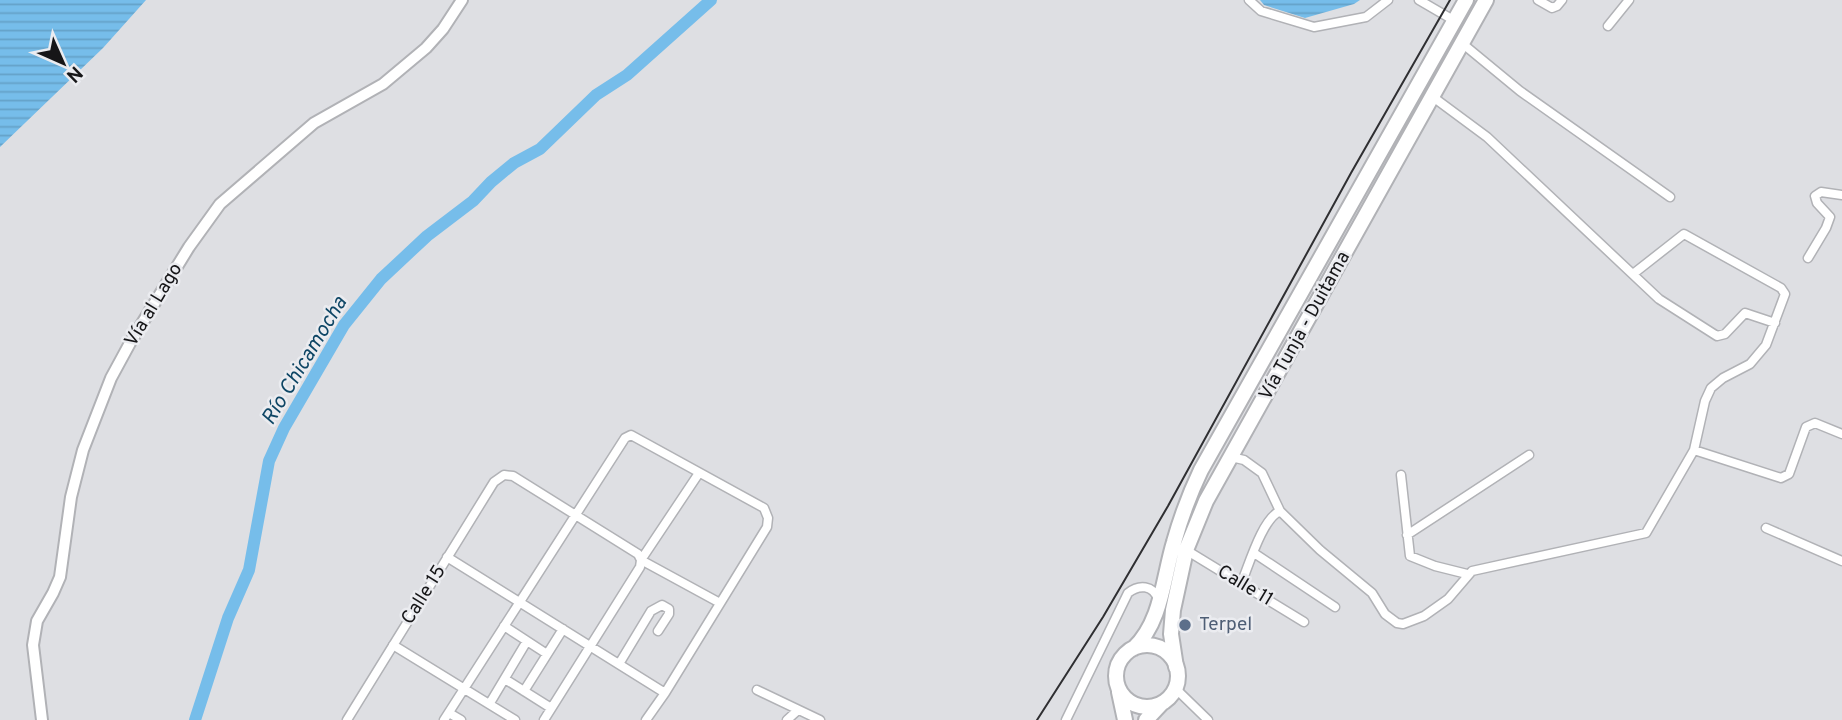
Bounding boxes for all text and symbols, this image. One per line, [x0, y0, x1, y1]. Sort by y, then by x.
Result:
north arrow [28, 28, 98, 98]
text: N [60, 60, 87, 87]
street label: Vía Tunja - Duitama [1254, 247, 1356, 405]
street label: Vía al Lago [120, 259, 188, 351]
water label: Río Chicamocha [256, 292, 354, 430]
street label: Calle 11 [1213, 560, 1277, 612]
street label: Calle 15 [396, 561, 452, 629]
place label: Terpel [1199, 613, 1252, 637]
marker: Terpel [1177, 617, 1193, 633]

